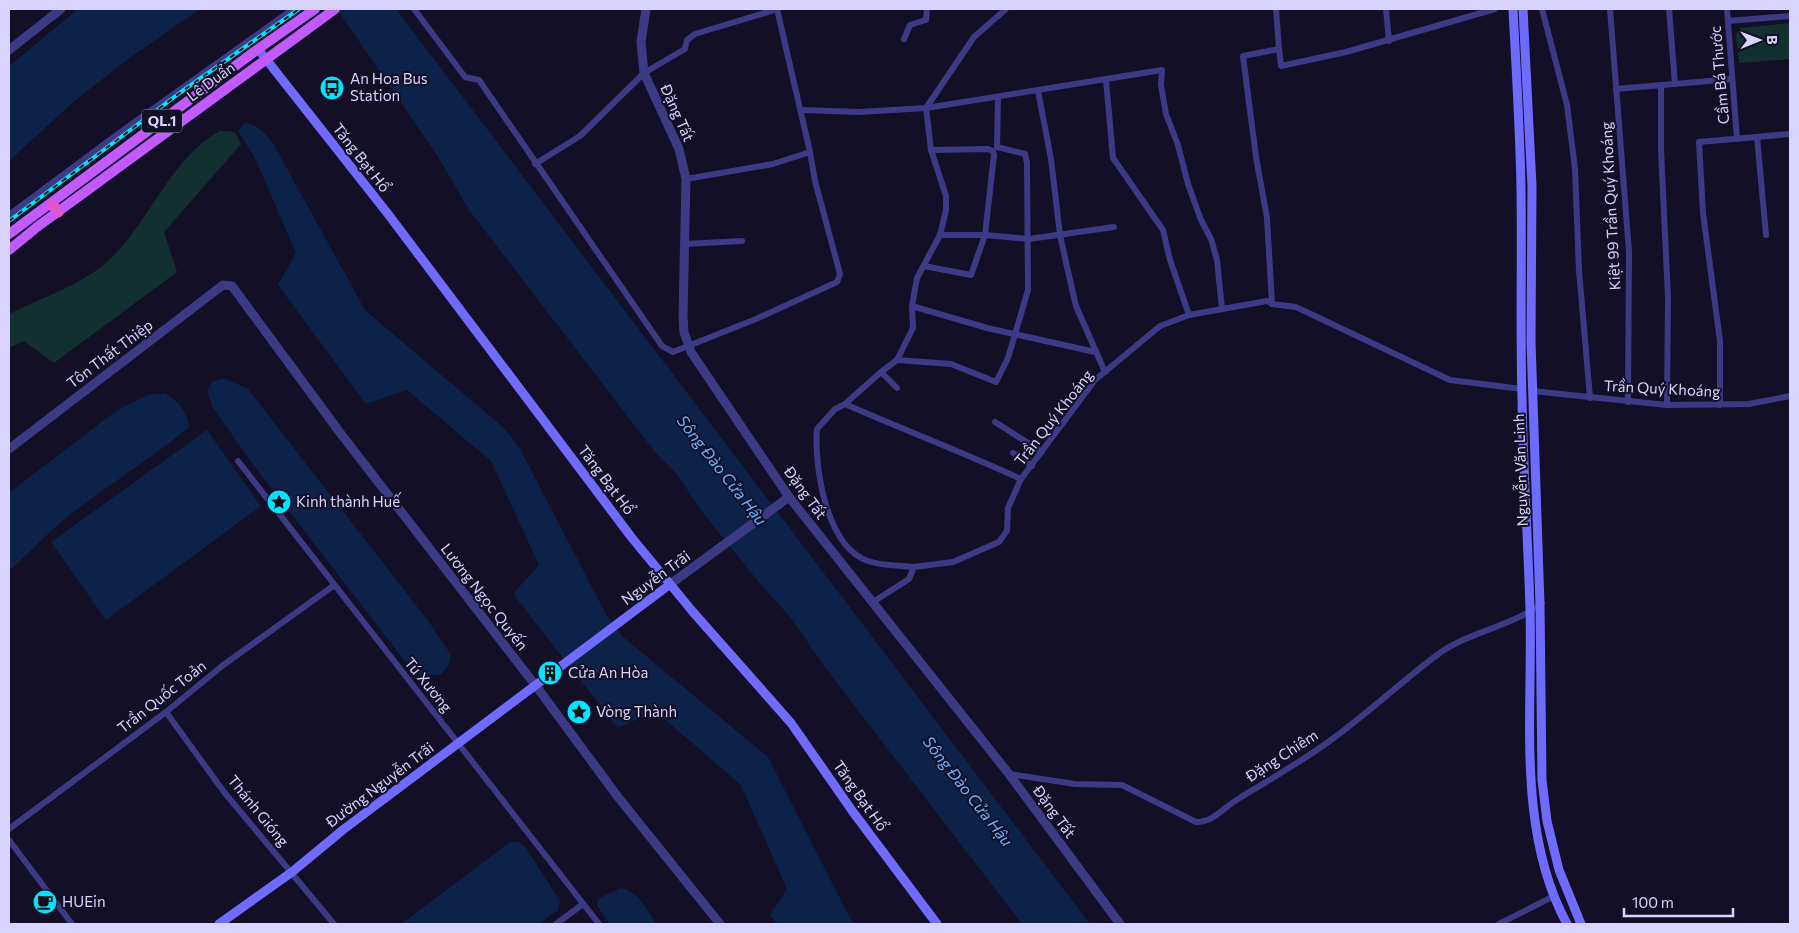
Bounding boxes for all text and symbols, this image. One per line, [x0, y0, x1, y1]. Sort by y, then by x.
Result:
north arrow [1734, 15, 1784, 65]
street label: Cầm Bá Thước [1706, 25, 1732, 125]
text: B [1764, 35, 1781, 45]
street label: Lê Duẩn [183, 58, 238, 105]
place label: An Hoa Bus Station [350, 69, 428, 104]
bus stop icon: An Hoa Bus Station [319, 75, 345, 101]
street label: Đặng Tất [657, 80, 698, 144]
road number: QL.1 [142, 110, 182, 132]
street label: Tăng Bạt Hổ [329, 119, 394, 195]
street label: Kiệt 99 Trần Quý Khoáng [1597, 121, 1623, 291]
street label: Tôn Thất Thiệp [63, 315, 156, 391]
street label: Trần Quý Khoáng [1010, 366, 1096, 469]
street label: Trần Quý Khoáng [1603, 376, 1721, 400]
water label: Sông Đào Cửa Hậu [674, 411, 771, 529]
street label: Nguyễn Văn Linh [1509, 413, 1531, 527]
street label: Tăng Bạt Hổ [575, 441, 639, 518]
street label: Đặng Tất [780, 462, 831, 522]
place icon: Kinh thành Huế [266, 489, 292, 515]
place label: Kinh thành Huế [296, 492, 402, 510]
street label: Lương Ngọc Quyến [438, 539, 532, 653]
street label: Nguyễn Trãi [618, 546, 693, 608]
street label: Tú Xương [401, 653, 456, 715]
street label: Trần Quốc Toản [114, 656, 209, 736]
building icon: Cửa An Hòa [537, 660, 563, 686]
place label: Cửa An Hòa [568, 663, 648, 681]
place icon: Vòng Thành [566, 699, 592, 725]
place label: Vòng Thành [596, 702, 677, 720]
street label: Đặng Chiêm [1241, 725, 1321, 786]
water label: Sông Đào Cửa Hậu [920, 732, 1017, 850]
street label: Đường Nguyễn Trãi [321, 738, 437, 831]
street label: Tăng Bạt Hổ [830, 757, 892, 834]
street label: Thánh Gióng [225, 771, 293, 850]
street label: Đặng Tất [1029, 781, 1080, 841]
scale bar [1624, 886, 1733, 918]
cafe icon: HUEin [32, 889, 58, 915]
place label: HUEin [62, 892, 106, 910]
text: 100 m [1632, 893, 1674, 911]

